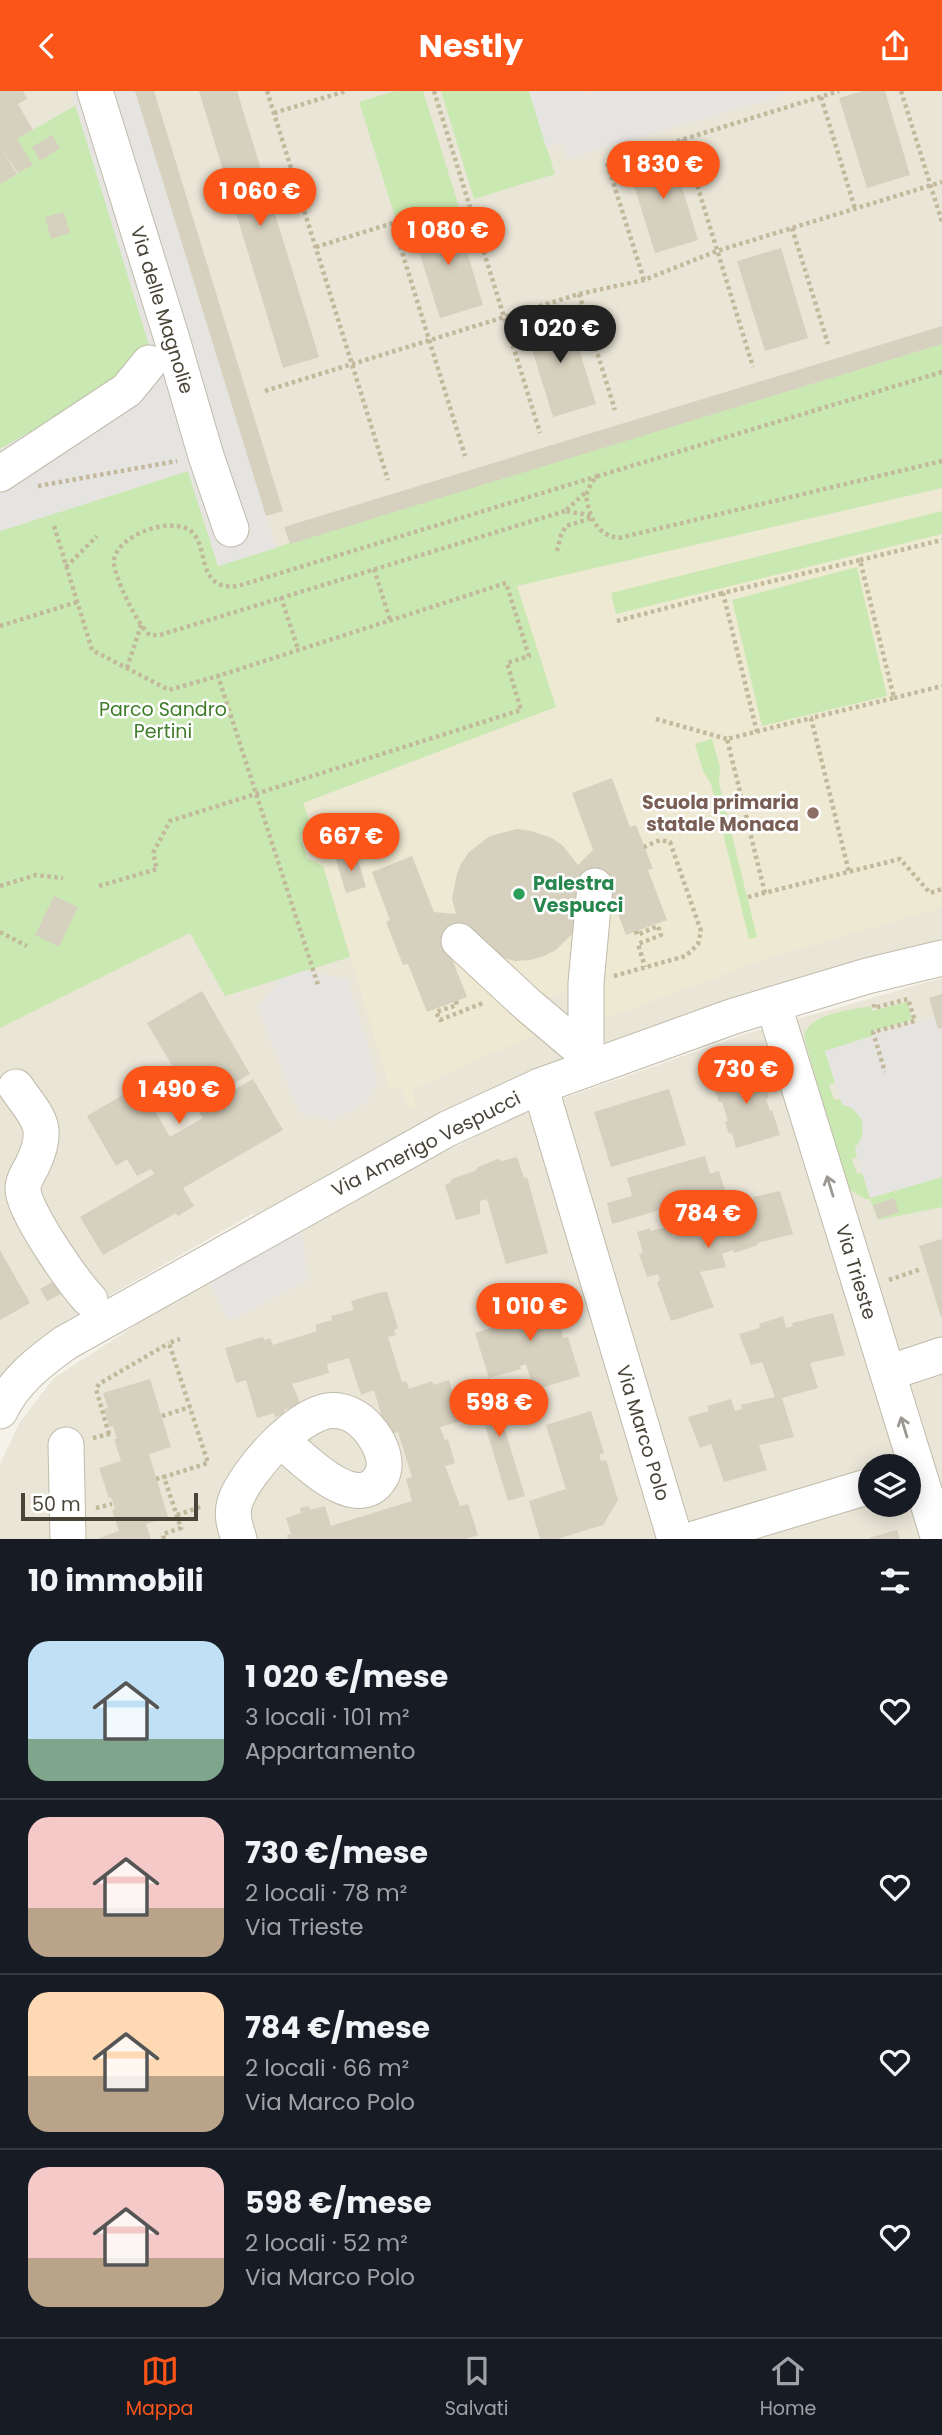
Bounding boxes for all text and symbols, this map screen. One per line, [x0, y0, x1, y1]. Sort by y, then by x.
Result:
text: Nestly [419, 23, 523, 68]
icon: back [28, 27, 66, 65]
icon: share [876, 27, 914, 65]
pin: 1 830 € [598, 141, 728, 201]
text: 1 830 € [623, 148, 703, 180]
pin: 1 060 € [195, 169, 325, 228]
text: 1 060 € [219, 175, 301, 207]
pin: 1 080 € [383, 207, 513, 267]
text: 1 080 € [407, 214, 489, 246]
street label: Via delle Magnolie [124, 223, 200, 397]
pin: 1 020 € [495, 306, 625, 365]
text: 1 020 € [520, 312, 600, 344]
park label: Parco Sandro Pertini [99, 696, 227, 745]
place label: Scuola primaria statale Monaca [642, 789, 799, 838]
marker: Scuola primaria statale Monaca [805, 805, 821, 821]
pin: 667 € [302, 813, 400, 873]
text: 667 € [319, 820, 383, 852]
place label: Palestra Vespucci [533, 870, 623, 919]
marker: Palestra Vespucci [511, 886, 527, 902]
pin: 730 € [697, 1047, 795, 1106]
text: 730 € [714, 1053, 778, 1085]
pin: 1 490 € [114, 1067, 244, 1126]
text: 1 490 € [138, 1073, 220, 1105]
street label: Via Amerigo Vespucci [327, 1085, 525, 1203]
one-way arrow [822, 1176, 835, 1198]
pin: 784 € [659, 1191, 757, 1250]
text: 784 € [675, 1197, 741, 1229]
street label: Via Trieste [829, 1221, 883, 1323]
pin: 1 010 € [465, 1283, 595, 1343]
text: 1 010 € [492, 1290, 568, 1322]
street label: Via Marco Polo [610, 1362, 676, 1504]
pin: 598 € [450, 1379, 548, 1439]
text: 598 € [465, 1386, 533, 1418]
one-way arrow [897, 1416, 910, 1438]
map controls [858, 1454, 921, 1517]
button: layers [858, 1454, 921, 1517]
scale bar [21, 1490, 198, 1522]
text: 50 m [32, 1491, 81, 1518]
text: 10 immobili [28, 1559, 204, 1602]
icon: filters [876, 1562, 914, 1600]
text: 1 020 €/mese [245, 1655, 448, 1698]
icon: home [84, 1669, 168, 1753]
icon: heart [876, 1692, 914, 1730]
text: 3 locali · 101 m² [245, 1701, 410, 1733]
text: Appartamento [245, 1735, 415, 1767]
text: 730 €/mese [245, 1831, 428, 1874]
icon: home [84, 1845, 168, 1929]
icon: heart [876, 1868, 914, 1906]
text: 2 locali · 78 m² [245, 1877, 407, 1909]
text: Via Trieste [245, 1911, 363, 1943]
text: 784 €/mese [245, 2006, 430, 2049]
icon: home [84, 2020, 168, 2104]
icon: heart [876, 2043, 914, 2081]
text: 2 locali · 66 m² [245, 2052, 409, 2084]
text: Via Marco Polo [245, 2086, 415, 2118]
text: 598 €/mese [245, 2181, 432, 2224]
icon: home [84, 2195, 168, 2279]
icon: heart [876, 2218, 914, 2256]
text: 2 locali · 52 m² [245, 2227, 408, 2259]
text: Via Marco Polo [245, 2261, 415, 2293]
tab: Mappa [126, 2352, 193, 2423]
tab: Salvati [445, 2352, 508, 2423]
tab: Home [760, 2352, 816, 2423]

